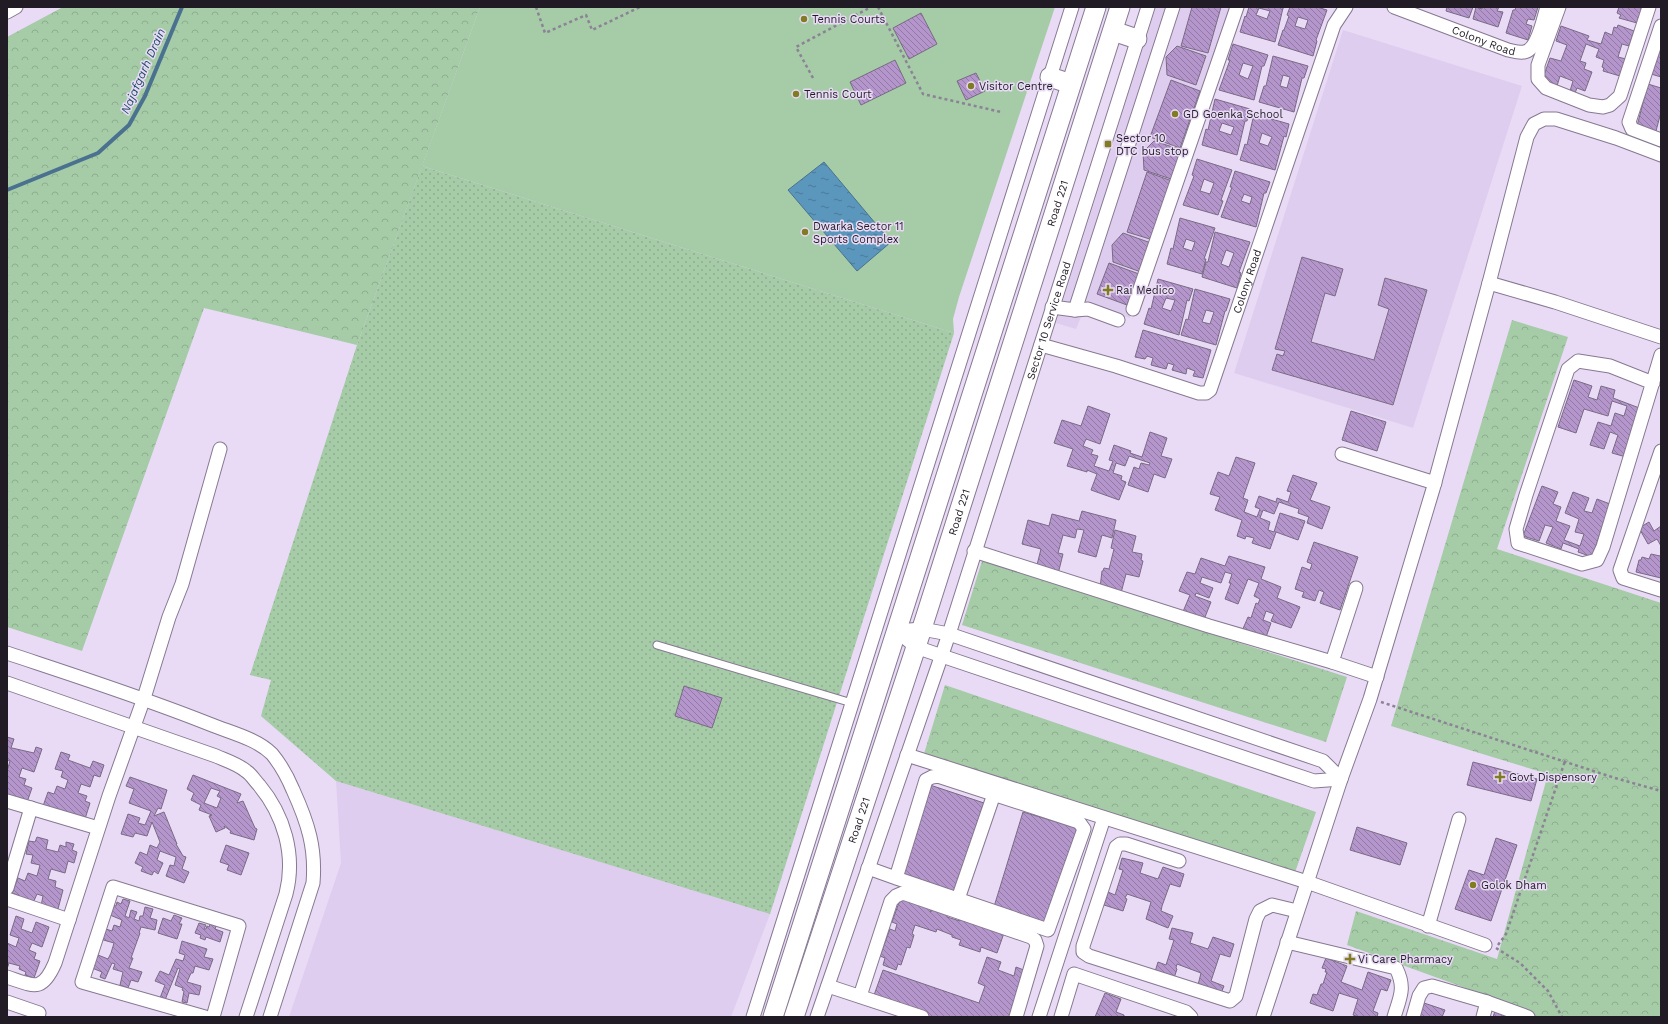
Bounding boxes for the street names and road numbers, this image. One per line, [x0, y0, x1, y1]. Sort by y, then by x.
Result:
street label: Colony Road [1450, 23, 1517, 58]
street label: Road 221 [1044, 179, 1071, 228]
street label: Colony Road [1230, 248, 1264, 315]
street label: Sector 10 Service Road [1024, 260, 1073, 381]
street label: Road 221 [945, 488, 972, 537]
street label: Road 221 [845, 796, 872, 845]

